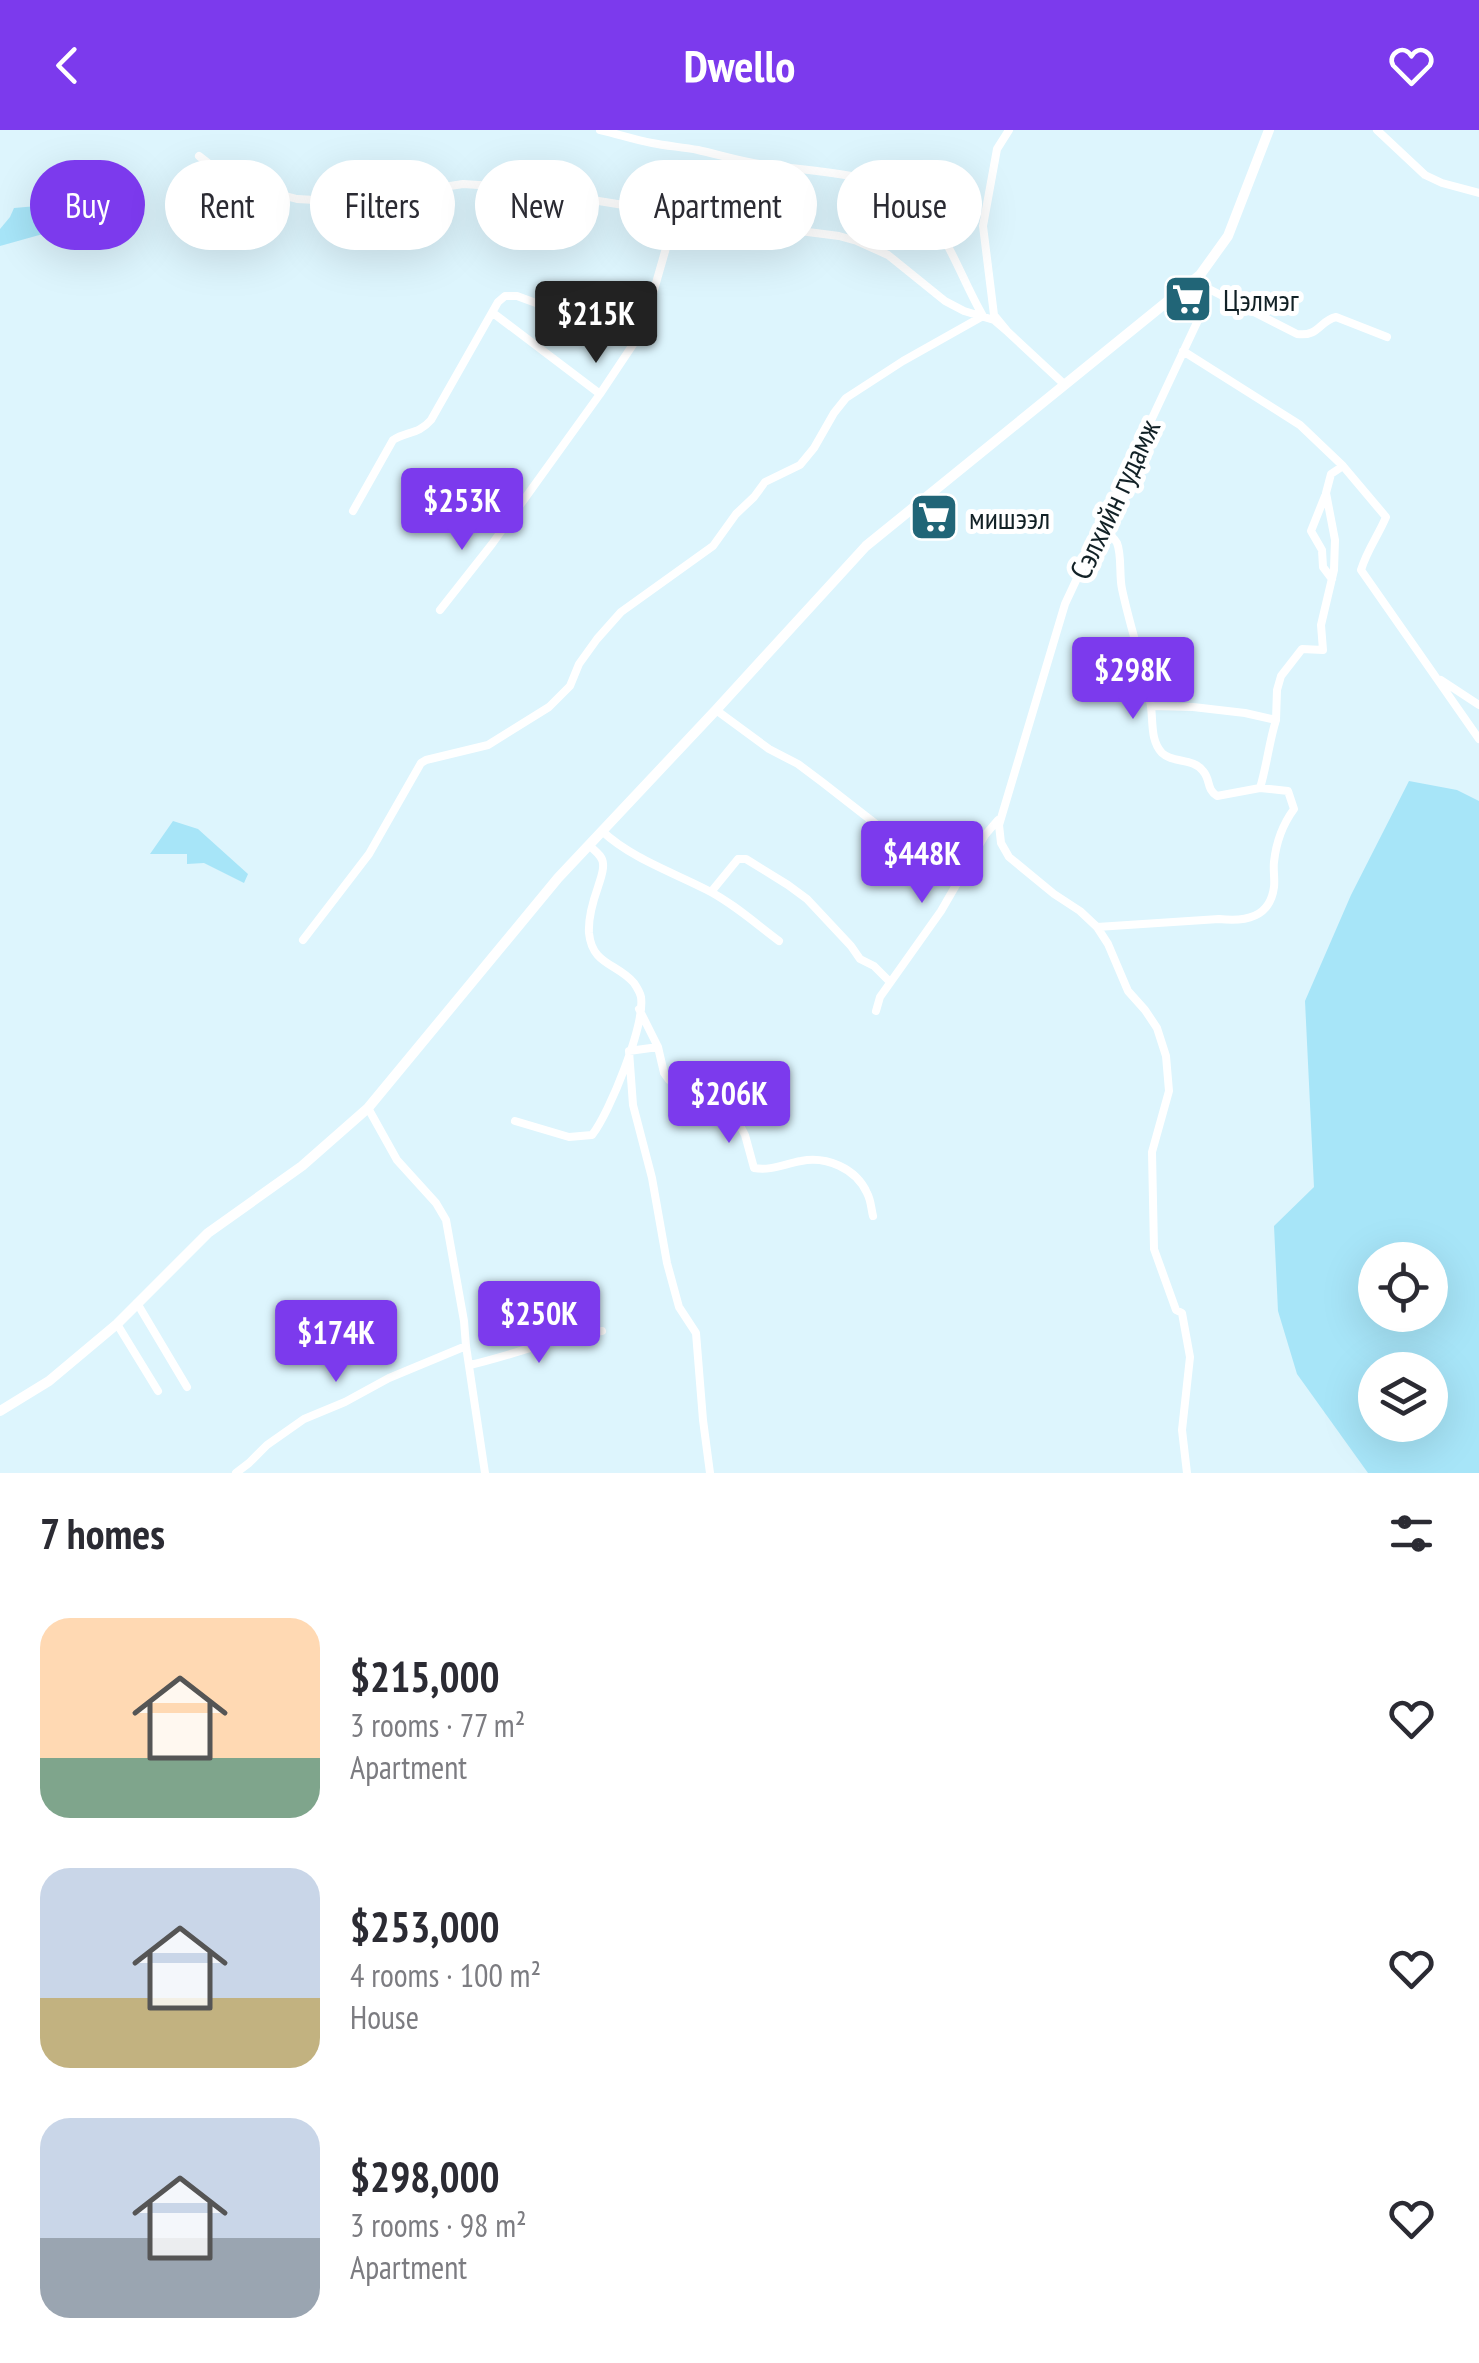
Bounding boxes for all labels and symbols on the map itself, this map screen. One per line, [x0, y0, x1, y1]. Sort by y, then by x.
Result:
supermarket icon: Цэлмэг [1162, 273, 1214, 325]
place label: Цэлмэг [1223, 280, 1299, 319]
pin: $215K [526, 281, 666, 366]
street label: Сэлхийн гудамж [1060, 412, 1168, 585]
pin: $253K [392, 468, 532, 553]
supermarket icon: мишээл [908, 491, 960, 543]
place label: мишээл [969, 498, 1050, 537]
pin: $298K [1063, 637, 1203, 722]
pin: $448K [852, 821, 992, 906]
pin: $206K [659, 1061, 799, 1146]
pin: $250K [469, 1281, 609, 1366]
pin: $174K [266, 1300, 406, 1385]

